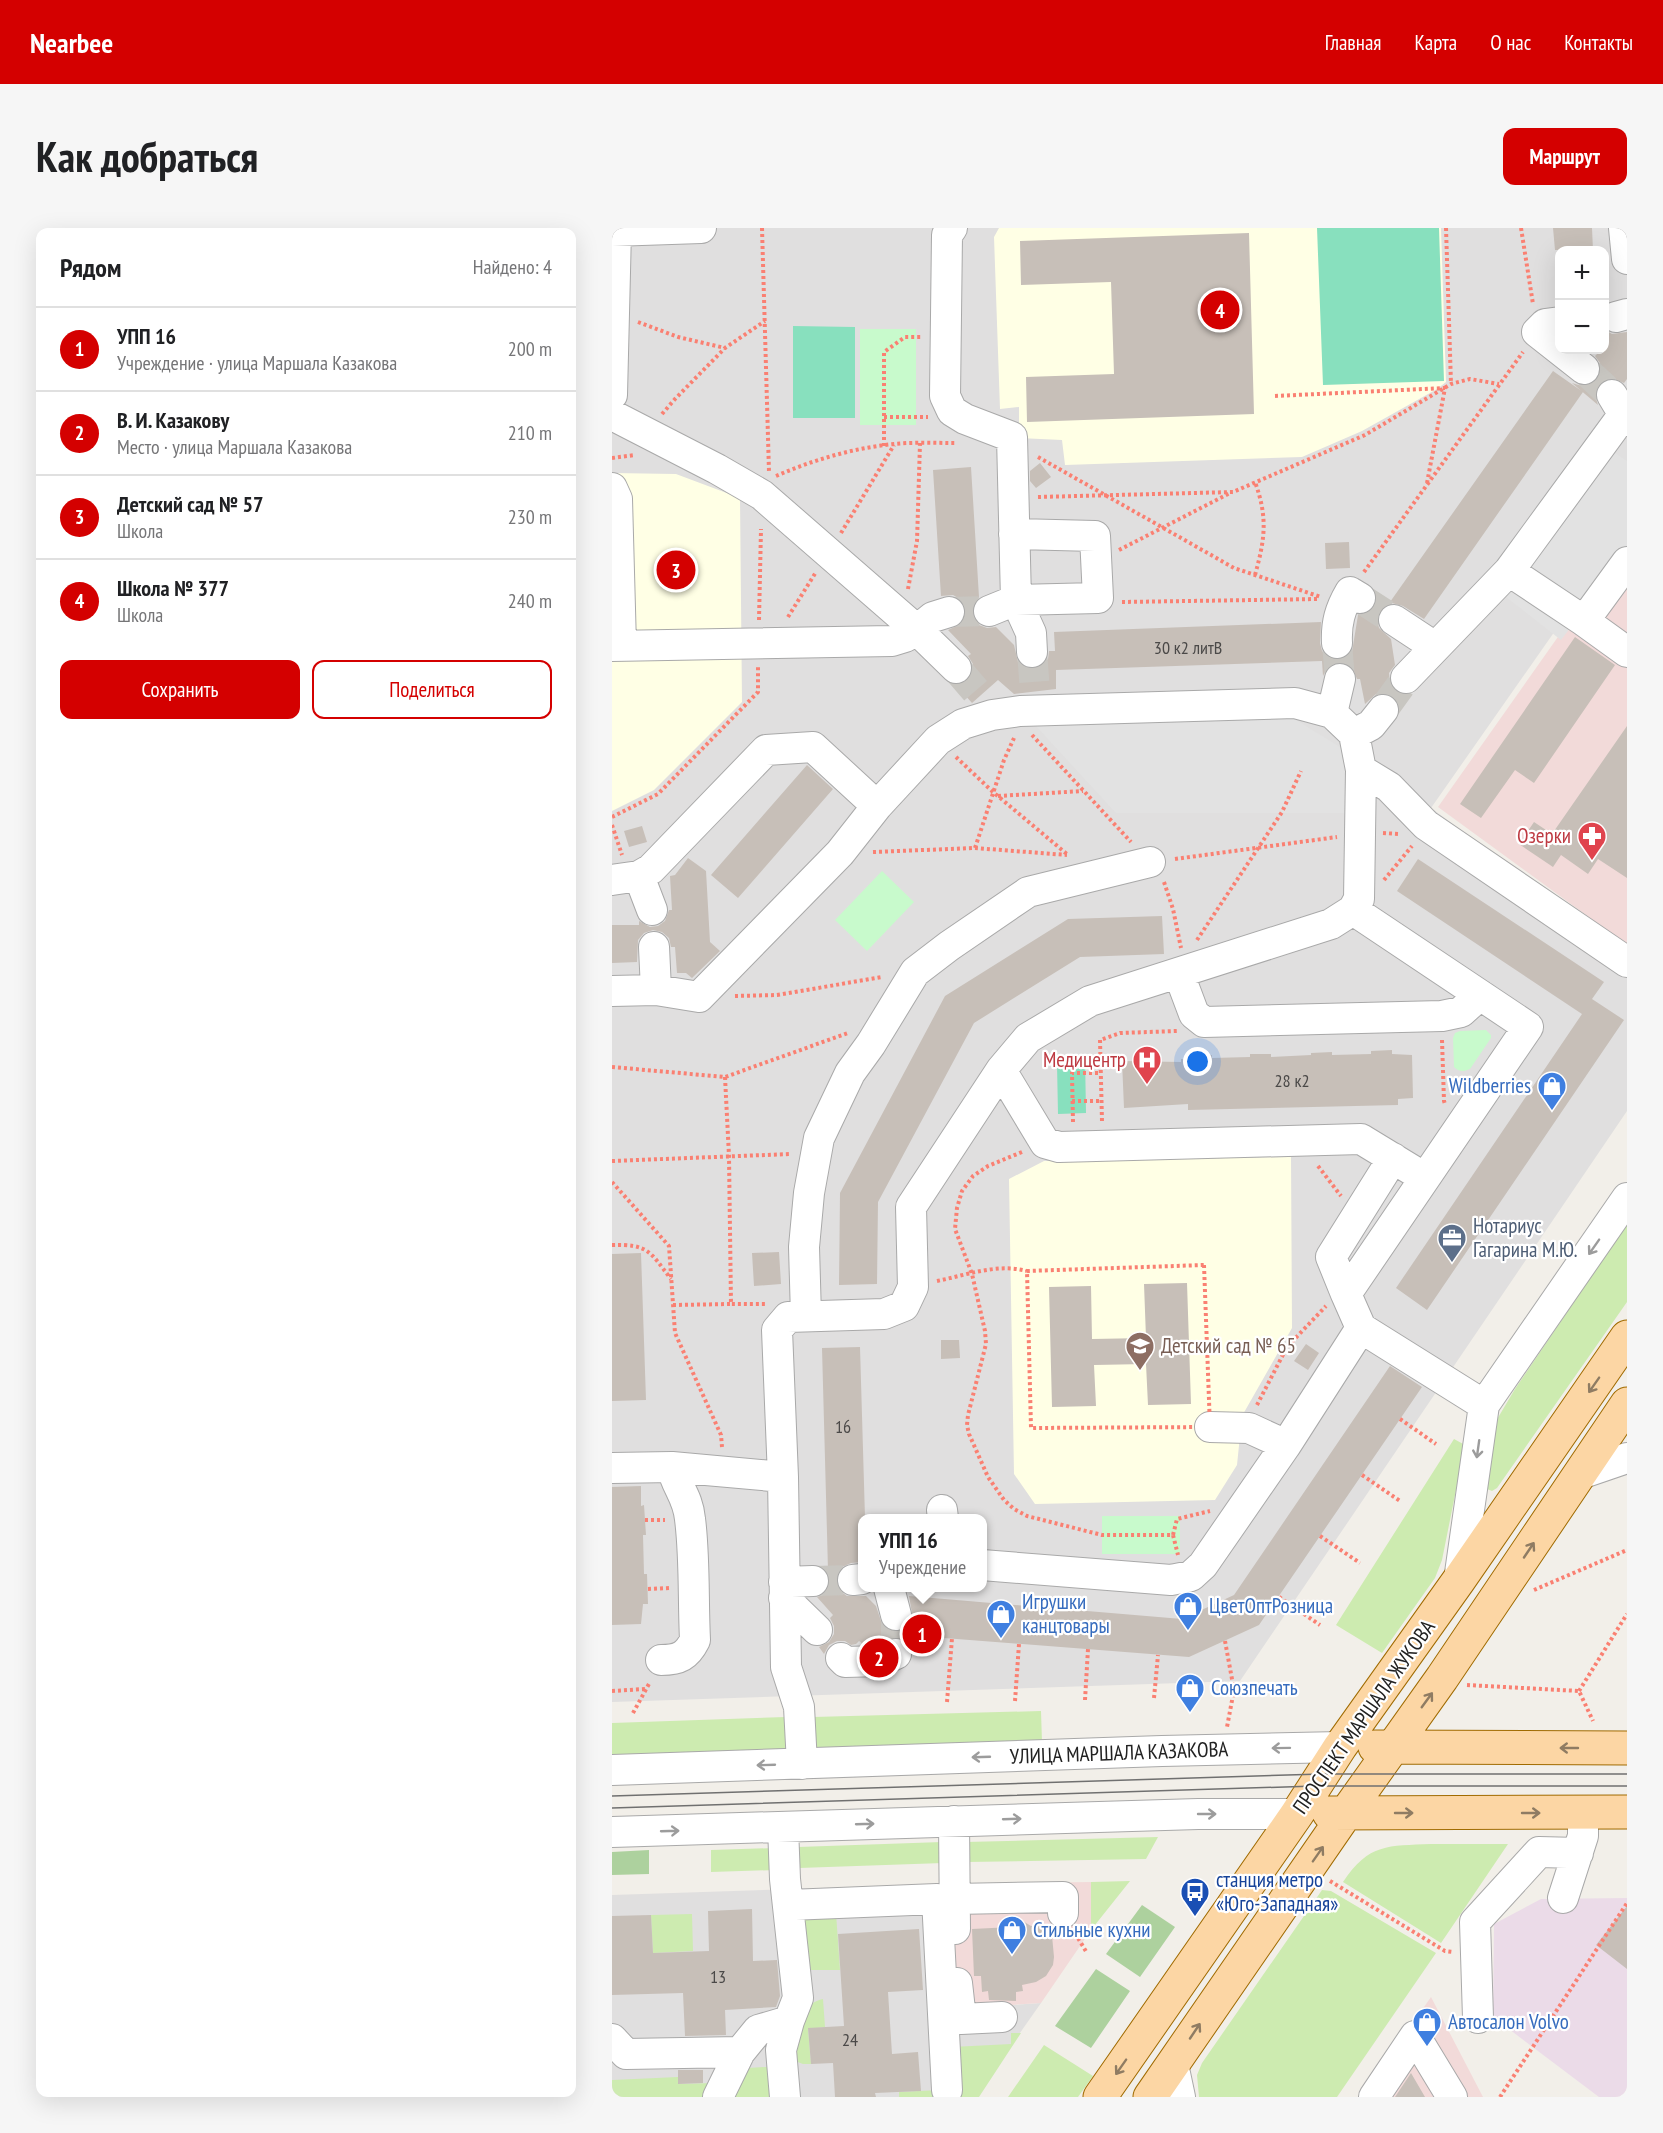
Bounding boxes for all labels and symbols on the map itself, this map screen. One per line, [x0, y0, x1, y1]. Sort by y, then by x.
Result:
pin: 4 [1200, 288, 1240, 332]
pin: 3 [656, 548, 696, 592]
house number: 30 к2 литВ [1154, 636, 1222, 659]
pharmacy icon: Озерки [1576, 820, 1608, 862]
place label: Озерки [1517, 822, 1571, 849]
hospital icon: Медицентр [1131, 1044, 1163, 1086]
place label: Медицентр [1043, 1046, 1126, 1073]
your location [1183, 1047, 1212, 1076]
house number: 28 к2 [1274, 1069, 1310, 1092]
shop icon: Wildberries [1536, 1070, 1568, 1112]
place label: Wildberries [1449, 1072, 1531, 1099]
place label: Нотариус Гагарина М.Ю. [1473, 1212, 1577, 1263]
office icon: Нотариус Гагарина М.Ю. [1436, 1222, 1468, 1264]
one-way arrow [1588, 1238, 1600, 1254]
school or university icon: Детский сад № 65 [1124, 1330, 1156, 1372]
place label: Детский сад № 65 [1161, 1332, 1296, 1359]
one-way arrow [1588, 1377, 1600, 1393]
house number: 16 [835, 1415, 851, 1438]
one-way arrow [1472, 1438, 1483, 1458]
one-way arrow [1523, 1542, 1535, 1559]
place label: Игрушки канцтовары [1022, 1588, 1110, 1639]
shop icon: ЦветОптРозница [1172, 1590, 1204, 1632]
place label: ЦветОптРозница [1209, 1592, 1333, 1619]
shop icon: Игрушки канцтовары [985, 1598, 1017, 1640]
pin: 1 [902, 1612, 942, 1656]
street label: ПРОСПЕКТ МАРШАЛА ЖУКОВА [1286, 1615, 1441, 1819]
pin: 2 [860, 1636, 898, 1680]
shop icon: Союзпечать [1174, 1672, 1206, 1714]
place label: Союзпечать [1211, 1674, 1298, 1701]
one-way arrow [1420, 1693, 1433, 1709]
street label: УЛИЦА МАРШАЛА КАЗАКОВА [1009, 1735, 1229, 1770]
one-way arrow [1272, 1742, 1292, 1754]
one-way arrow [1559, 1742, 1579, 1754]
one-way arrow [972, 1752, 992, 1763]
one-way arrow [756, 1759, 776, 1771]
one-way arrow [1394, 1807, 1414, 1819]
one-way arrow [1521, 1807, 1541, 1819]
one-way arrow [1197, 1808, 1217, 1820]
one-way arrow [1002, 1814, 1022, 1825]
one-way arrow [855, 1819, 875, 1830]
one-way arrow [660, 1825, 680, 1836]
one-way arrow [1312, 1846, 1324, 1862]
place label: станция метро «Юго-Западная» [1216, 1866, 1338, 1917]
bus stop icon: станция метро «Юго-Западная» [1179, 1876, 1211, 1918]
shop icon: Стильные кухни [996, 1914, 1028, 1956]
place label: Стильные кухни [1033, 1916, 1151, 1943]
house number: 13 [710, 1965, 726, 1988]
shop icon: Автосалон Volvo [1411, 2006, 1443, 2048]
place label: Автосалон Volvo [1448, 2008, 1569, 2035]
one-way arrow [1189, 2023, 1202, 2040]
house number: 24 [842, 2028, 858, 2051]
one-way arrow [1115, 2058, 1127, 2074]

